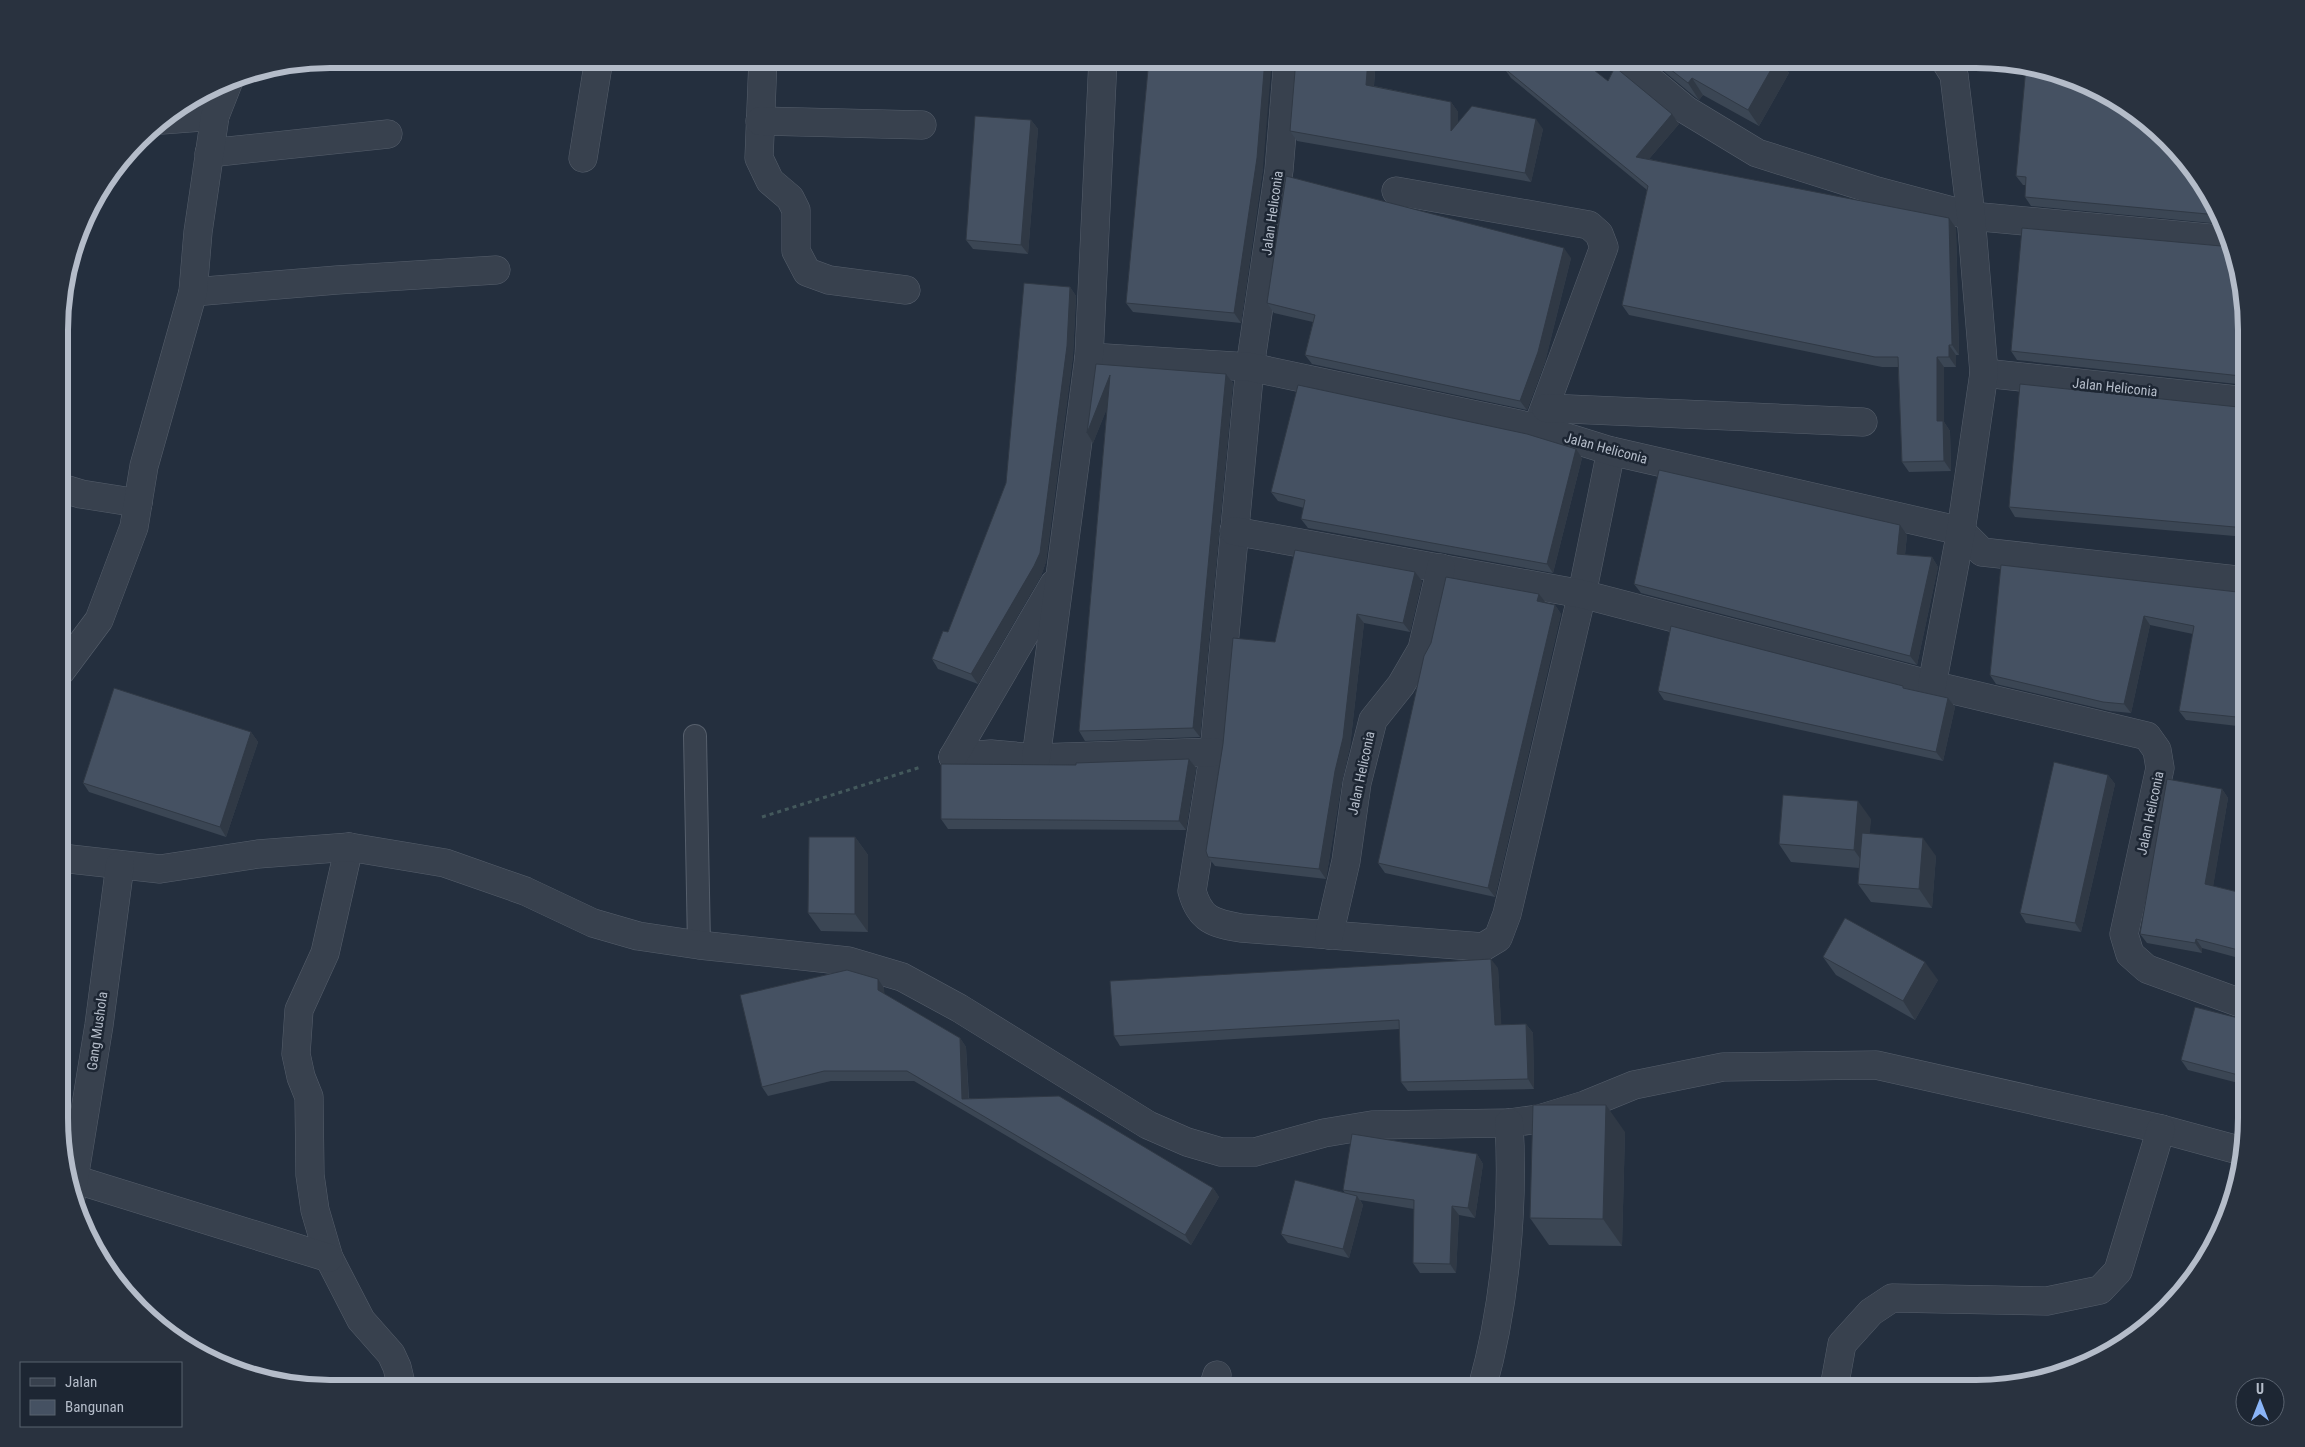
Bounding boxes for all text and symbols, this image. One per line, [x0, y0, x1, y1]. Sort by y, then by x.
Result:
street label: Jalan Heliconia [1258, 170, 1286, 256]
street label: Jalan Heliconia [2072, 375, 2158, 399]
street label: Jalan Heliconia [1563, 429, 1649, 467]
street label: Jalan Heliconia [1344, 730, 1378, 816]
street label: Jalan Heliconia [2133, 770, 2167, 856]
street label: Gang Mushola [84, 991, 110, 1071]
legend [20, 1362, 182, 1427]
text: Jalan [65, 1373, 97, 1391]
north arrow [2235, 1377, 2285, 1427]
text: U [2256, 1381, 2264, 1397]
text: Bangunan [65, 1398, 124, 1416]

